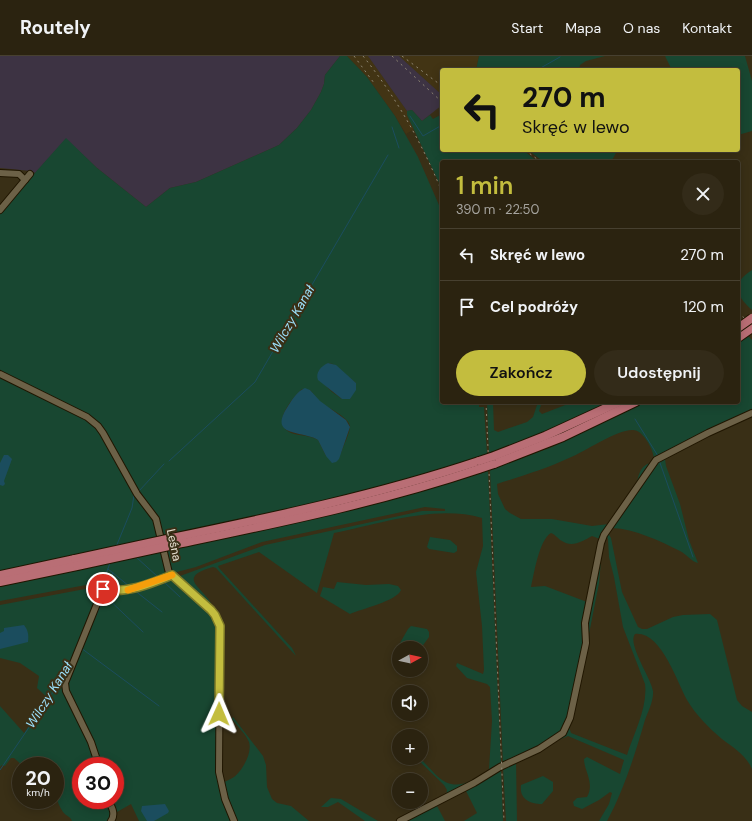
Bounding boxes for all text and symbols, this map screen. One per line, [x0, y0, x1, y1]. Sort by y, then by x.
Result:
text: Routely [20, 15, 91, 40]
text: Start [511, 19, 543, 37]
text: Mapa [565, 19, 601, 37]
text: O nas [623, 19, 660, 37]
text: Kontakt [682, 19, 732, 37]
text: 270 m [522, 79, 605, 116]
icon: left [456, 84, 508, 136]
text: Skręć w lewo [522, 115, 630, 139]
text: 1 min [456, 170, 513, 201]
button: close [682, 173, 724, 215]
text: 390 m · 22:50 [456, 201, 539, 218]
icon: left [456, 244, 478, 266]
text: Skręć w lewo [490, 245, 585, 265]
text: 270 m [680, 245, 724, 265]
water label: Wilczy Kanał [266, 281, 319, 356]
icon: arrive [456, 296, 478, 318]
text: Cel podróży [490, 297, 578, 317]
text: 120 m [683, 297, 724, 317]
button: Zakończ [456, 350, 586, 396]
button: Udostępnij [594, 350, 724, 396]
street label: Leśna [163, 528, 185, 562]
pin [86, 572, 120, 606]
icon: arrive [92, 578, 114, 600]
north arrow [392, 641, 428, 677]
map controls [392, 641, 428, 809]
water label: Wilczy Kanał [22, 658, 77, 731]
button: sound [392, 685, 428, 721]
position arrow [198, 693, 240, 735]
button: + [392, 729, 428, 765]
speed limit sign: 30 [72, 757, 124, 809]
text: 20 [25, 765, 51, 791]
button: − [392, 773, 428, 809]
text: km/h [26, 786, 50, 799]

